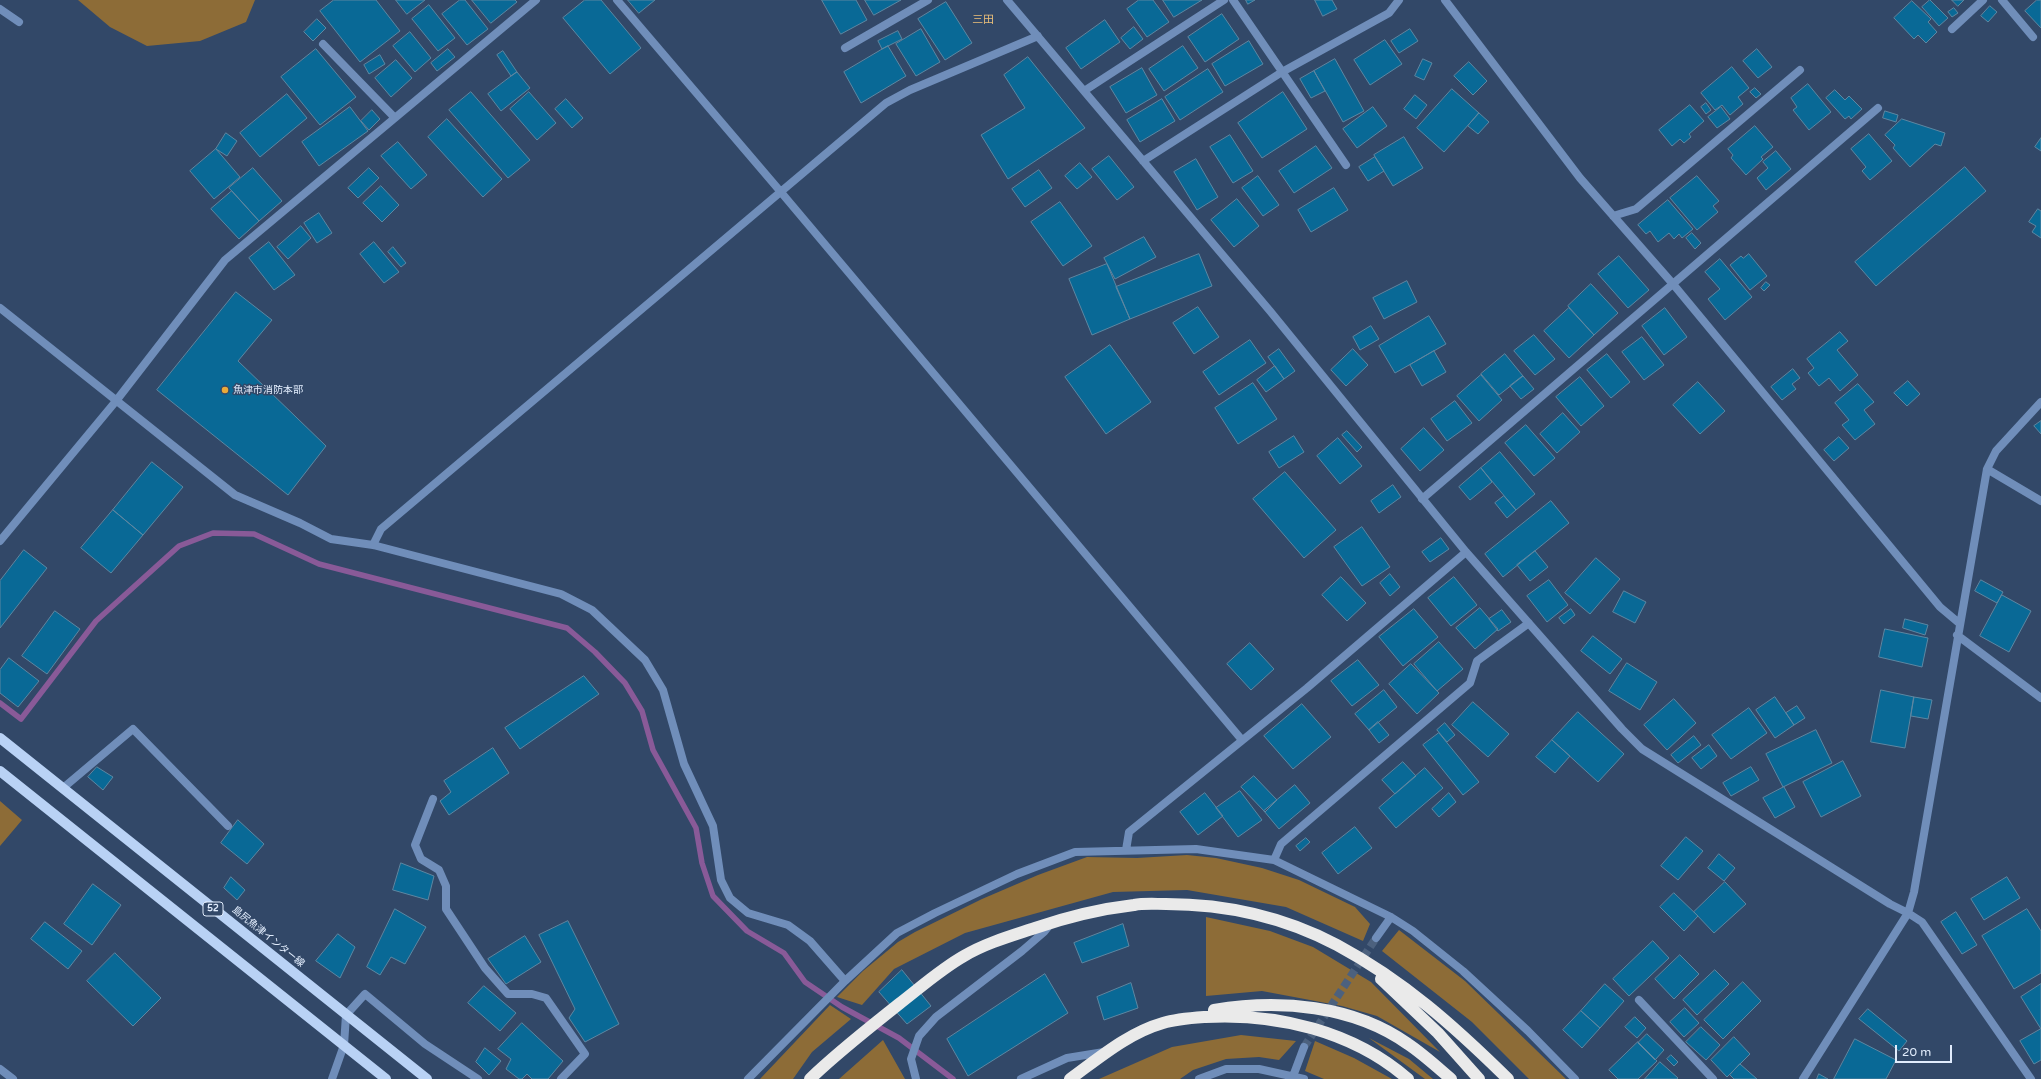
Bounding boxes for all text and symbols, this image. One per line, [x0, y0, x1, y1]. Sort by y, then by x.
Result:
district label: 三田 [972, 13, 994, 27]
place label: 魚津市消防本部 [233, 384, 303, 396]
marker: 魚津市消防本部 [220, 385, 230, 395]
road number: 52 [203, 902, 223, 916]
street label: 島尻魚津インター線 [229, 904, 307, 970]
scale bar [1897, 1037, 1954, 1063]
text: 20 m [1902, 1045, 1931, 1059]

